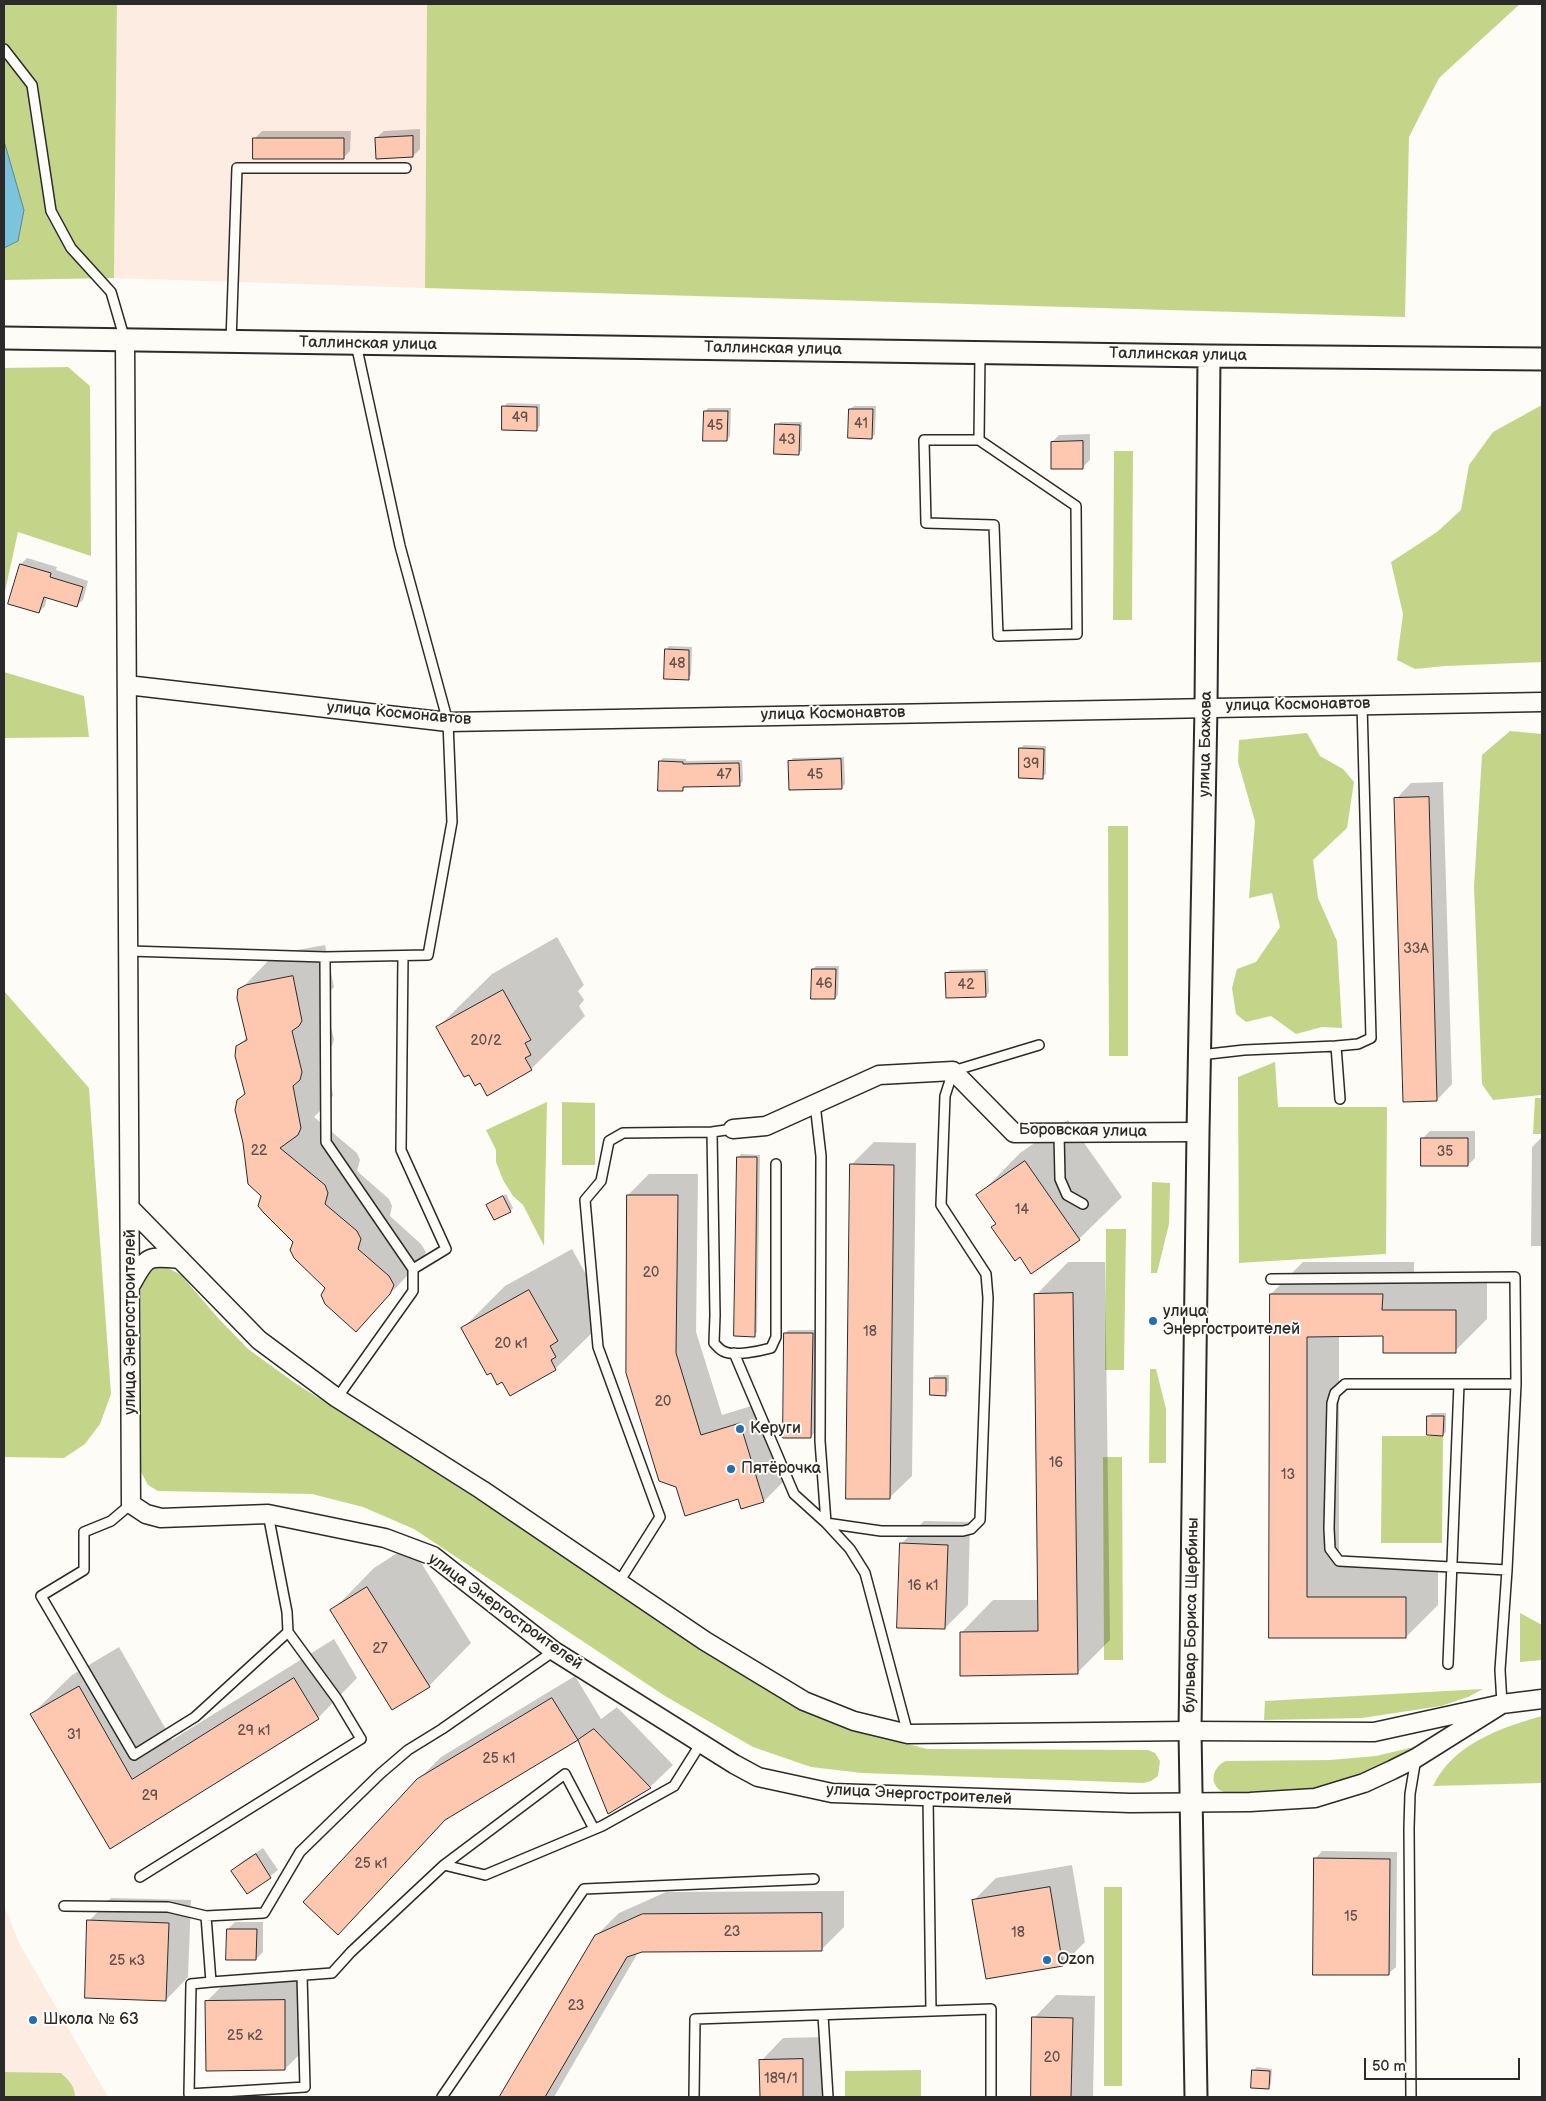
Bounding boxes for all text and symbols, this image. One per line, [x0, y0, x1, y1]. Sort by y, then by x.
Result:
street label: Таллинская улица [299, 333, 437, 355]
street label: Таллинская улица [704, 338, 842, 360]
street label: Таллинская улица [1109, 344, 1247, 366]
house number: 49 [512, 410, 528, 426]
house number: 41 [854, 416, 868, 432]
house number: 45 [707, 418, 723, 434]
house number: 43 [778, 432, 796, 448]
house number: 48 [669, 656, 685, 672]
street label: улица Бажова [1195, 691, 1217, 797]
street label: улица Космонавтов [1225, 694, 1371, 716]
street label: улица Космонавтов [326, 698, 472, 730]
street label: улица Космонавтов [760, 703, 906, 725]
house number: 39 [1023, 756, 1039, 772]
house number: 47 [716, 767, 732, 783]
house number: 45 [807, 767, 823, 783]
house number: 33А [1403, 941, 1429, 957]
house number: 46 [815, 976, 833, 992]
house number: 42 [958, 977, 974, 993]
house number: 20/2 [470, 1033, 502, 1049]
street label: Боровская улица [1019, 1120, 1147, 1142]
house number: 22 [251, 1143, 267, 1159]
house number: 35 [1437, 1144, 1453, 1160]
house number: 14 [1015, 1202, 1029, 1218]
street label: улица Энергостроителей [121, 1229, 141, 1415]
house number: 20 [643, 1265, 659, 1281]
place label: улица Энергостроителей [1163, 1302, 1300, 1340]
marker: улица Энергостроителей [1147, 1315, 1159, 1327]
house number: 18 [863, 1324, 877, 1340]
house number: 20 к1 [494, 1336, 528, 1352]
house number: 20 [655, 1394, 671, 1410]
place label: Керуги [750, 1419, 801, 1439]
marker: Керуги [734, 1423, 746, 1435]
house number: 16 [1049, 1455, 1063, 1471]
place label: Пятёрочка [741, 1459, 821, 1479]
marker: Пятёрочка [725, 1463, 737, 1475]
house number: 13 [1281, 1467, 1295, 1483]
street label: бульвар Бориса Щербины [1181, 1517, 1203, 1713]
street label: улица Энергостроителей [424, 1550, 586, 1674]
house number: 16 к1 [908, 1578, 938, 1594]
house number: 27 [372, 1641, 388, 1657]
house number: 29 к1 [238, 1723, 270, 1739]
house number: 31 [67, 1727, 81, 1743]
house number: 25 к1 [483, 1751, 515, 1767]
street label: улица Энергостроителей [826, 1781, 1012, 1809]
house number: 29 [142, 1788, 158, 1804]
house number: 25 к1 [355, 1856, 387, 1872]
house number: 15 [1344, 1909, 1358, 1925]
house number: 23 [724, 1924, 740, 1940]
house number: 18 [1011, 1925, 1025, 1941]
place label: Ozon [1057, 1950, 1095, 1970]
house number: 25 к3 [109, 1953, 145, 1969]
marker: Ozon [1041, 1954, 1053, 1966]
house number: 23 [568, 1998, 584, 2014]
place label: Школа № 63 [43, 2010, 139, 2030]
marker: Школа № 63 [27, 2014, 39, 2026]
house number: 25 к2 [227, 2028, 263, 2044]
scale bar [1366, 2048, 1522, 2080]
house number: 20 [1044, 2050, 1060, 2066]
text: 50 m [1372, 2057, 1406, 2076]
house number: 189/1 [764, 2071, 798, 2087]

